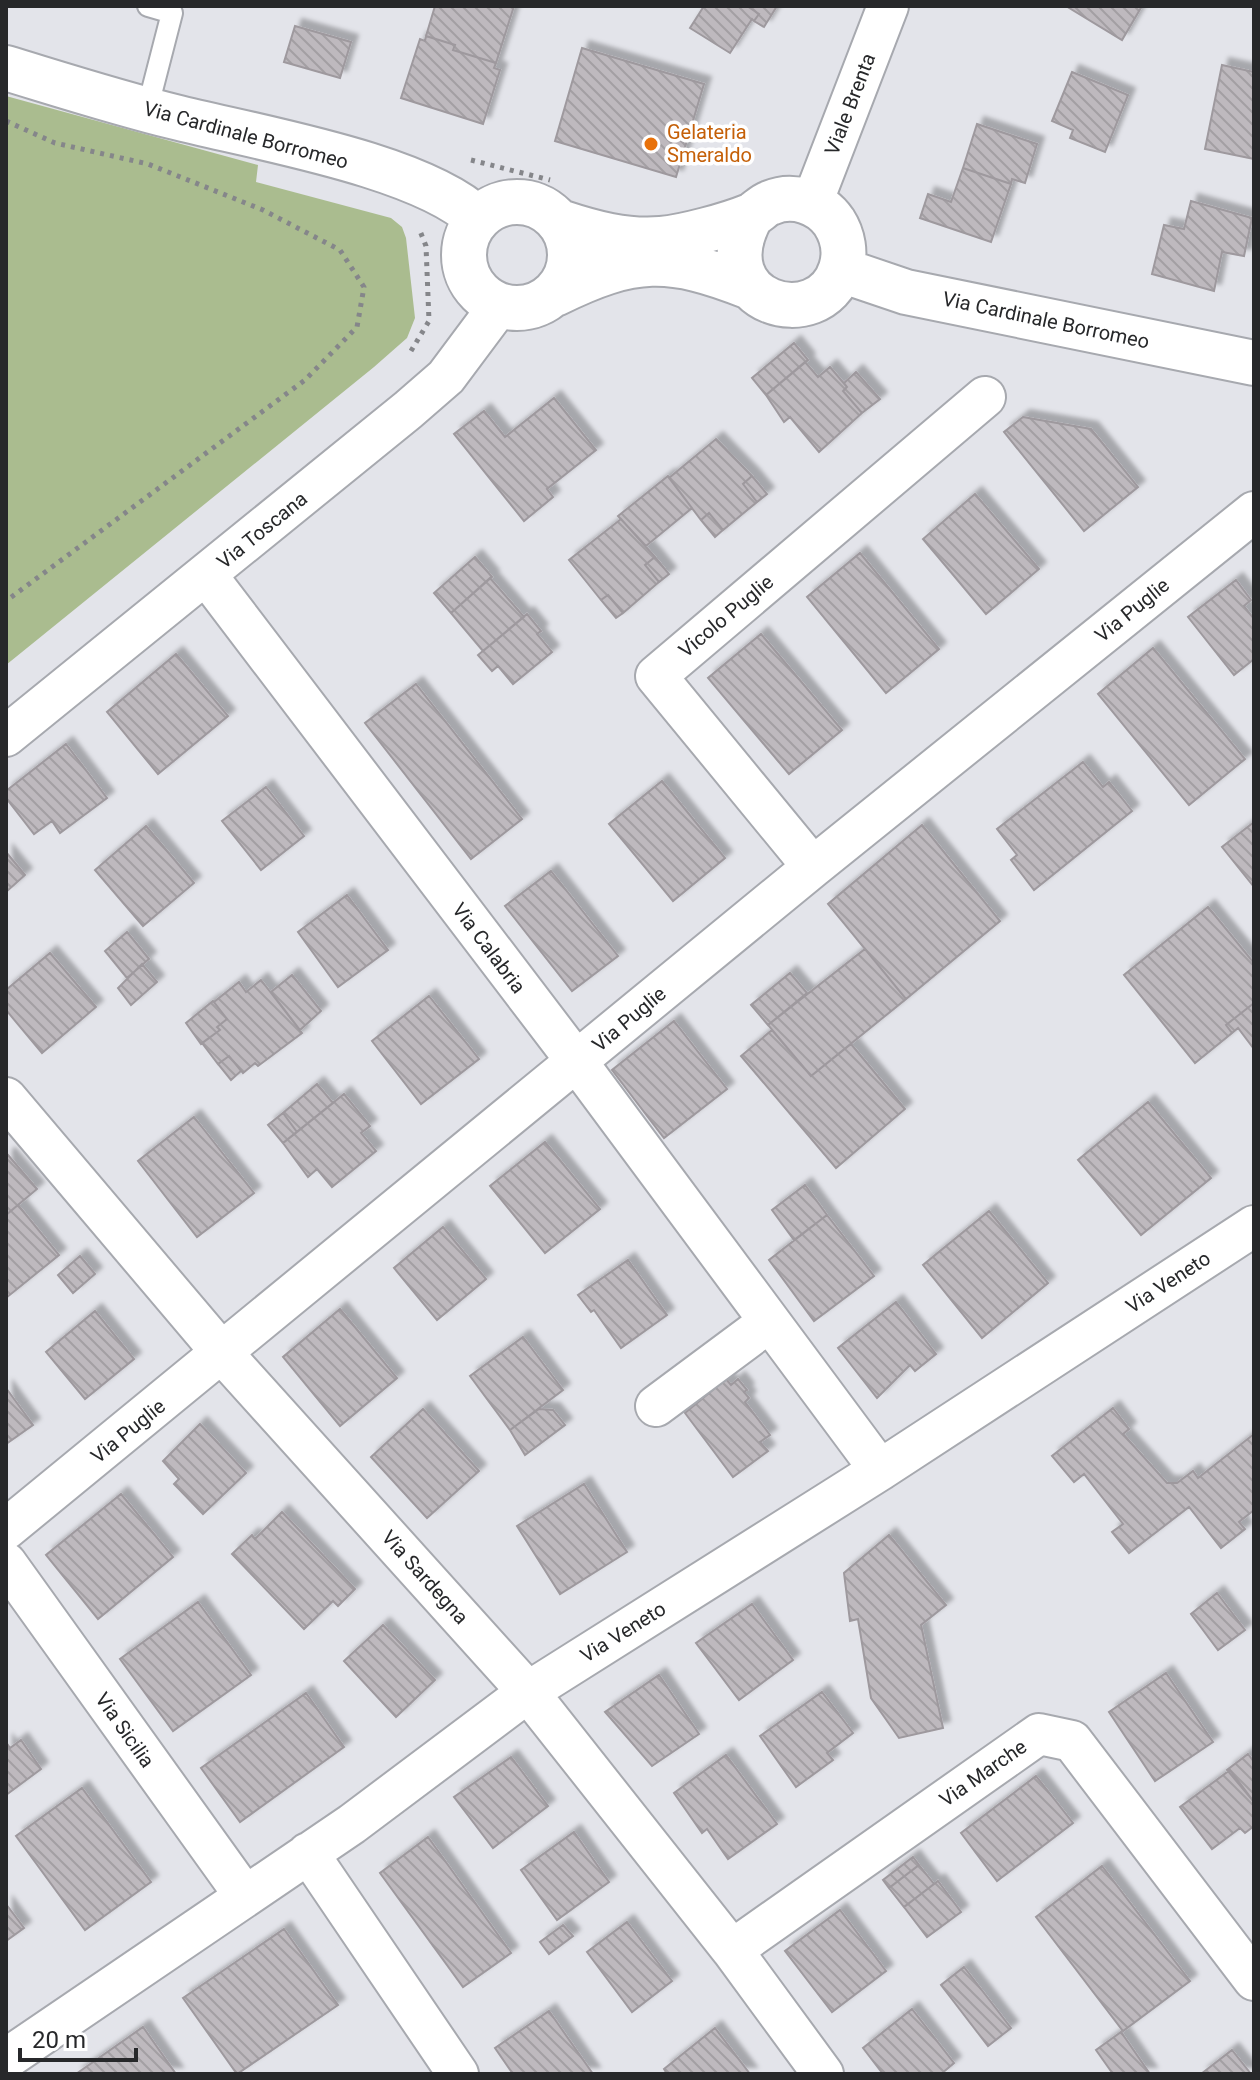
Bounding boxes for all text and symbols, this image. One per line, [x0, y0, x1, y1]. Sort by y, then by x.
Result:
street label: Viale Brenta [820, 50, 880, 158]
street label: Via Cardinale Borromeo [141, 96, 351, 174]
place label: Gelateria Smeraldo [667, 120, 752, 167]
marker: Gelateria Smeraldo [642, 135, 660, 153]
street label: Via Cardinale Borromeo [941, 286, 1151, 354]
street label: Via Toscana [212, 486, 312, 574]
street label: Vicolo Puglie [674, 570, 778, 662]
street label: Via Puglie [1090, 573, 1174, 647]
street label: Via Calabria [447, 898, 531, 998]
street label: Via Puglie [587, 981, 671, 1057]
street label: Via Veneto [1121, 1246, 1215, 1318]
street label: Via Puglie [86, 1394, 170, 1468]
street label: Via Sardegna [377, 1525, 473, 1629]
street label: Via Veneto [576, 1596, 670, 1668]
street label: Via Sicilia [90, 1688, 160, 1772]
street label: Via Marche [935, 1734, 1031, 1812]
scale bar [20, 2012, 136, 2062]
text: 20 m [32, 2026, 86, 2054]

